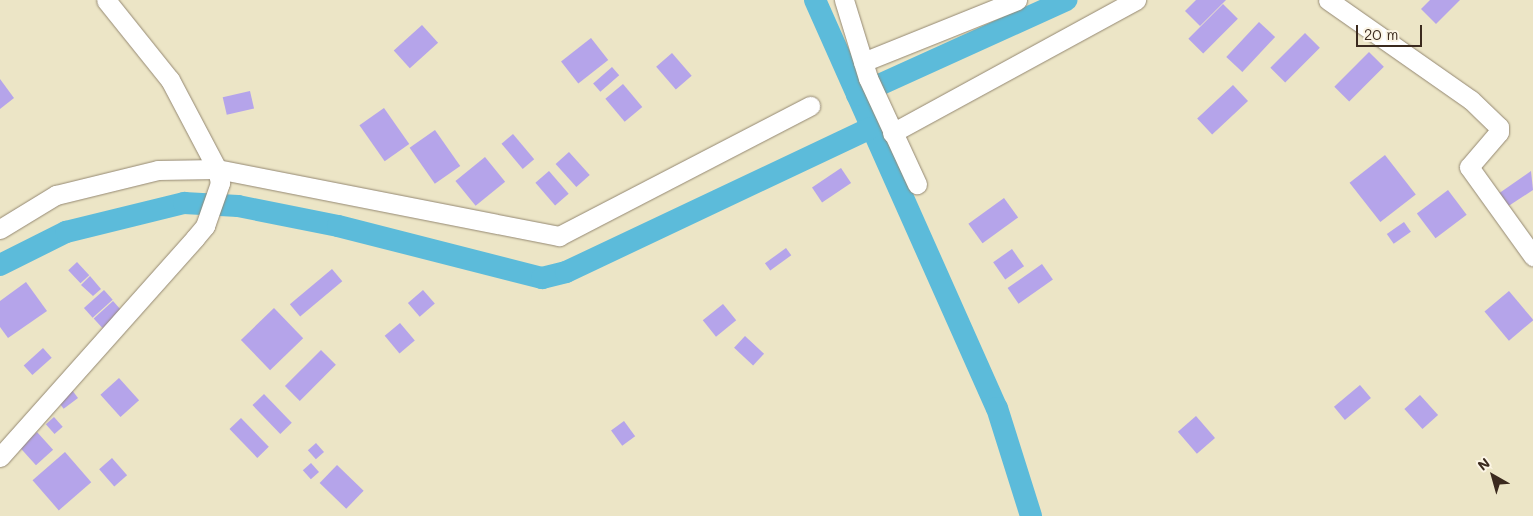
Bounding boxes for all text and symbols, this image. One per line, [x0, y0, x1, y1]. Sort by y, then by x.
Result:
scale bar [1358, 15, 1424, 47]
text: 20 m [1364, 24, 1398, 44]
north arrow [1468, 451, 1518, 501]
text: N [1473, 453, 1493, 475]

